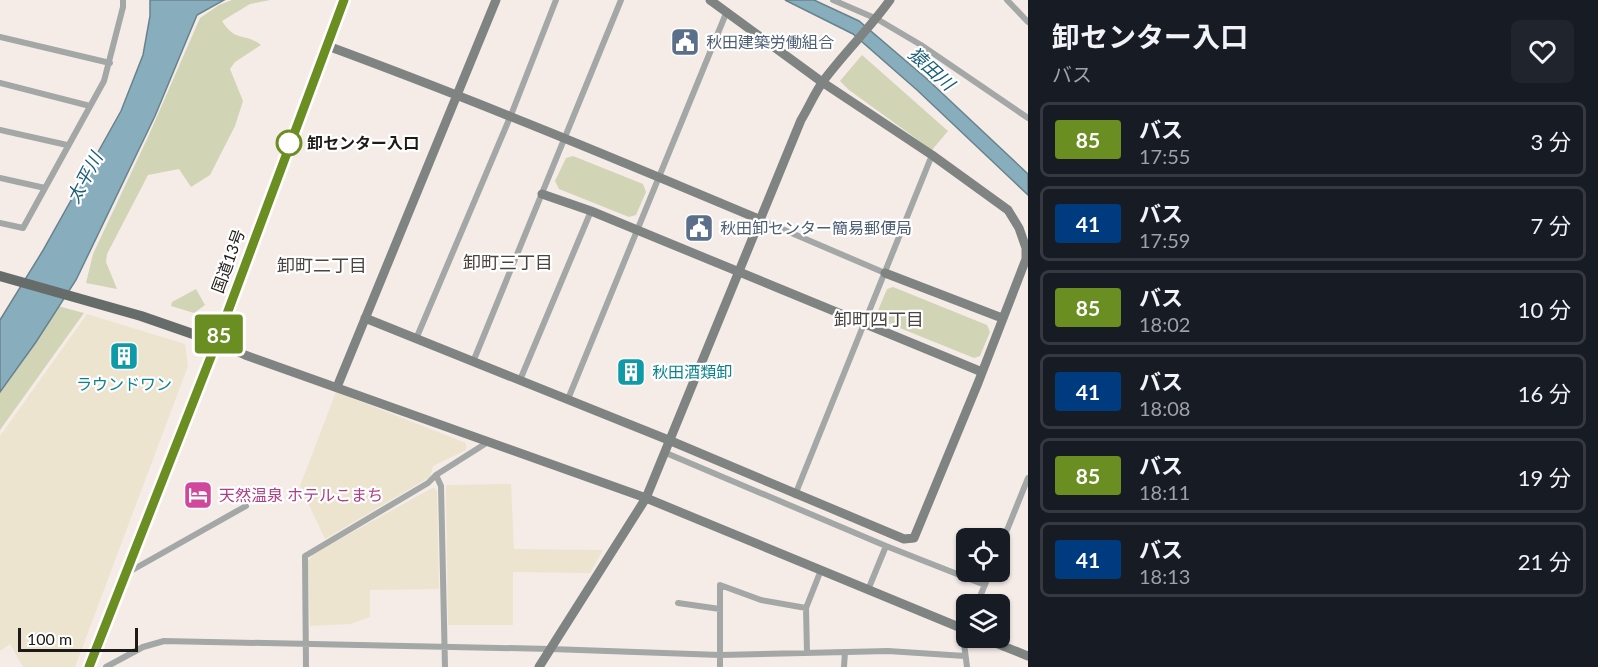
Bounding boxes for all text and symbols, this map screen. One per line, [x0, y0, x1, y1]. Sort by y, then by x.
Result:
text: 卸センター入口 [1052, 19, 1248, 53]
button: heart [1511, 20, 1574, 83]
public building icon: 秋田建築労働組合 [669, 26, 701, 58]
place label: 秋田建築労働組合 [706, 32, 834, 51]
water label: 猿田川 [904, 42, 961, 96]
text: バス [1052, 62, 1092, 86]
text: バス [1139, 116, 1183, 143]
text: 85 [1076, 127, 1100, 152]
text: 3 分 [1531, 128, 1571, 155]
marker: 卸センター入口 [276, 130, 302, 156]
place label: 卸センター入口 [307, 133, 419, 152]
text: 17:55 [1139, 144, 1190, 168]
water label: 太平川 [62, 147, 107, 207]
text: バス [1139, 200, 1183, 227]
text: 41 [1076, 211, 1100, 236]
public building icon: 秋田卸センター簡易郵便局 [683, 212, 715, 244]
text: 7 分 [1531, 212, 1571, 239]
place label: 秋田卸センター簡易郵便局 [720, 218, 912, 237]
street label: 国道13号 [207, 226, 248, 295]
text: 17:59 [1139, 228, 1190, 252]
district label: 卸町三丁目 [463, 251, 553, 273]
district label: 卸町二丁目 [277, 254, 367, 276]
text: バス [1139, 284, 1183, 311]
text: 85 [1076, 295, 1100, 320]
text: 10 分 [1518, 296, 1571, 323]
district label: 卸町四丁目 [834, 308, 924, 330]
text: 18:02 [1139, 312, 1190, 336]
line badge: 85 [192, 314, 246, 354]
text: 85 [207, 322, 231, 347]
building icon: ラウンドワン [108, 340, 140, 372]
building icon: 秋田酒類卸 [615, 356, 647, 388]
place label: 秋田酒類卸 [652, 362, 732, 381]
text: バス [1139, 368, 1183, 395]
place label: ラウンドワン [76, 374, 172, 393]
text: 41 [1076, 379, 1100, 404]
text: 16 分 [1518, 380, 1571, 407]
text: 18:08 [1139, 396, 1190, 420]
text: バス [1139, 452, 1183, 479]
text: 85 [1076, 463, 1100, 488]
text: 19 分 [1518, 464, 1571, 491]
hotel icon: 天然温泉 ホテルこまち [182, 479, 214, 511]
text: 18:11 [1139, 480, 1190, 504]
place label: 天然温泉 ホテルこまち [219, 485, 383, 504]
map controls [956, 528, 1010, 648]
button: locate [956, 528, 1010, 582]
text: バス [1139, 536, 1183, 563]
text: 41 [1076, 547, 1100, 572]
text: 21 分 [1518, 548, 1571, 575]
text: 18:13 [1139, 564, 1190, 588]
button: layers [956, 594, 1010, 648]
scale bar [18, 625, 138, 652]
text: 100 m [27, 629, 72, 648]

